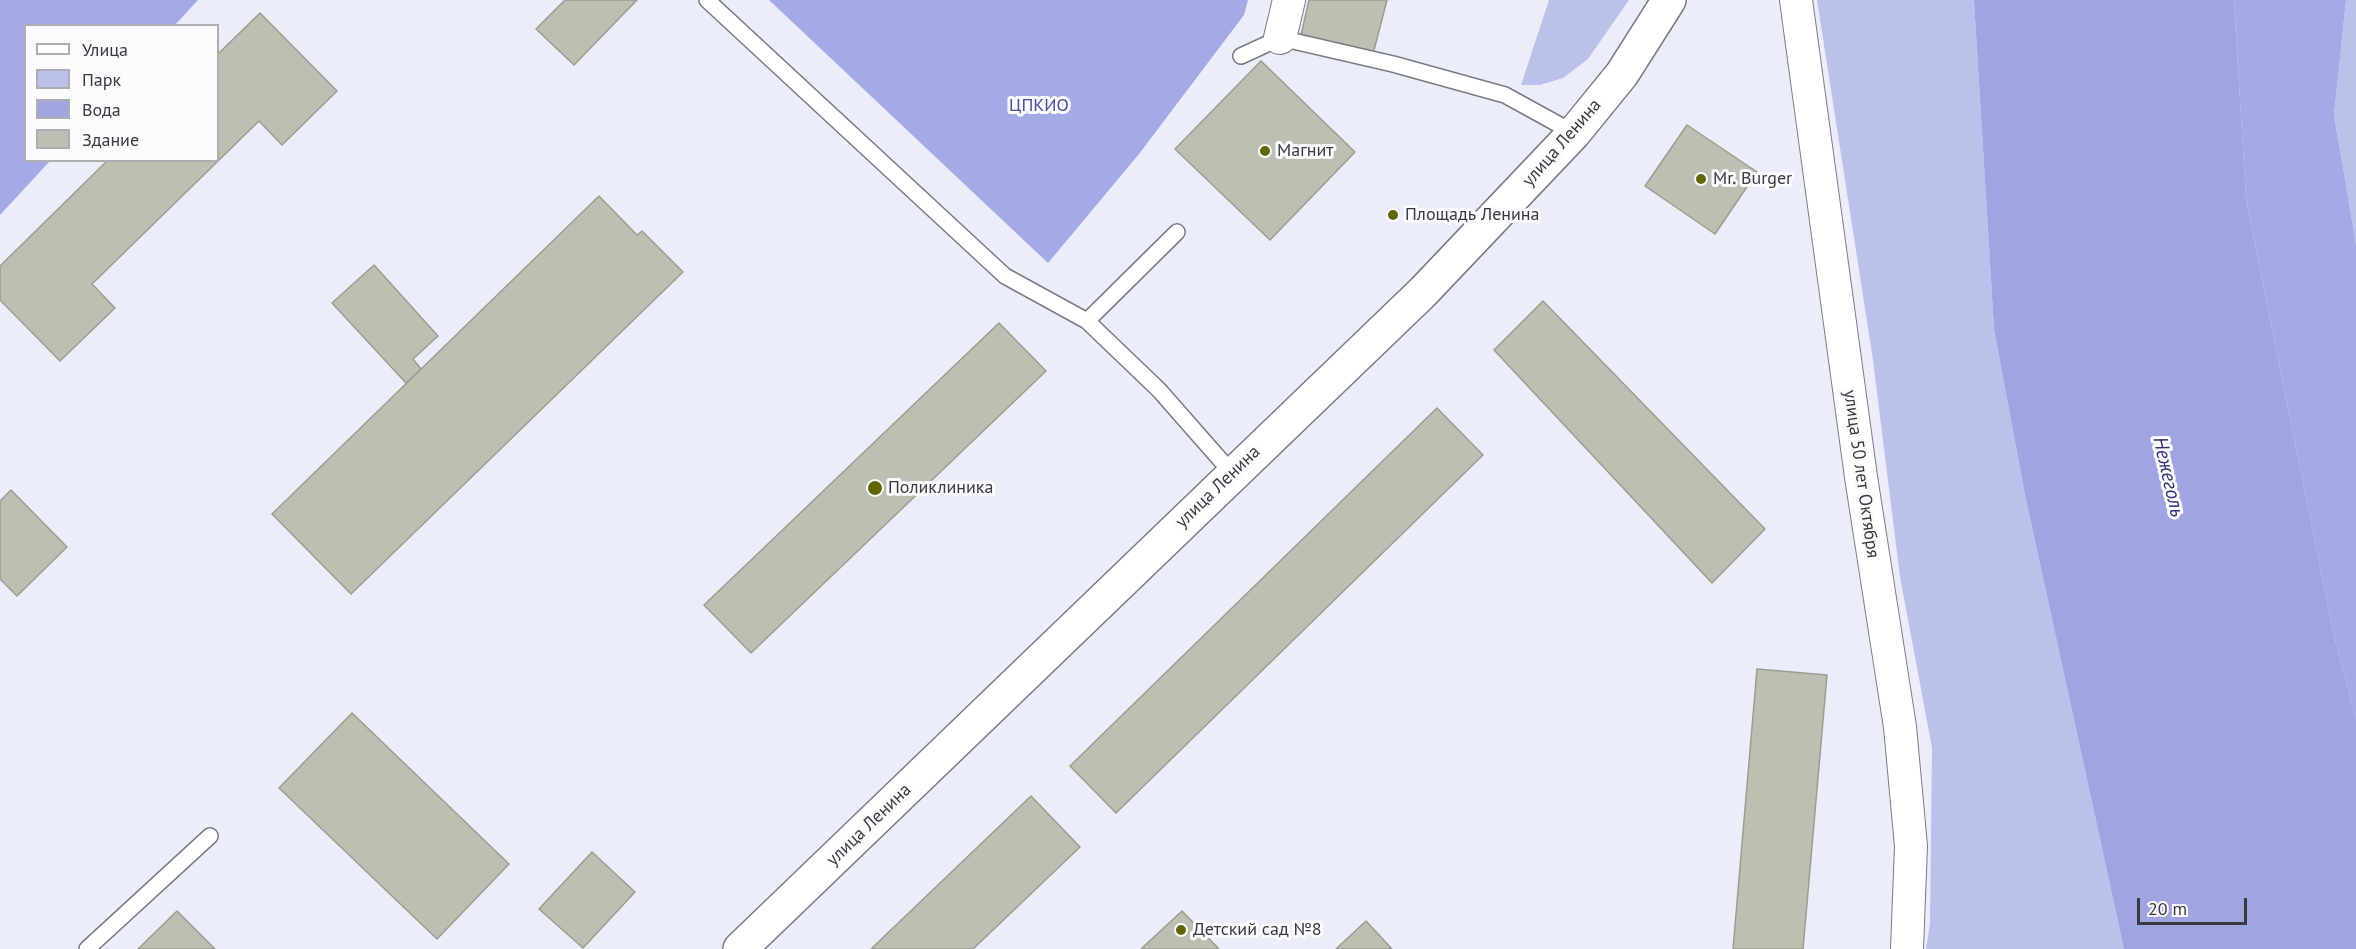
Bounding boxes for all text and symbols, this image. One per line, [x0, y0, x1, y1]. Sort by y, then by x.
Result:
legend [24, 24, 219, 162]
text: Улица [82, 38, 128, 61]
text: Парк [82, 68, 121, 91]
park label: ЦПКИО [1009, 95, 1069, 117]
street label: улица Ленина [1518, 95, 1606, 191]
text: Вода [82, 98, 121, 121]
text: Здание [82, 128, 139, 151]
place label: Магнит [1277, 140, 1334, 162]
marker: Магнит [1258, 144, 1272, 158]
place label: Mr. Burger [1713, 168, 1792, 190]
marker: Mr. Burger [1694, 172, 1708, 186]
place label: Площадь Ленина [1405, 204, 1540, 226]
marker: Площадь Ленина [1386, 208, 1400, 222]
street label: улица 50 лет Октября [1838, 388, 1884, 560]
water label: Нежеголь [2147, 435, 2189, 519]
street label: улица Ленина [1171, 441, 1265, 533]
place label: Поликлиника [888, 477, 993, 499]
marker: Поликлиника [866, 479, 884, 497]
street label: улица Ленина [822, 779, 916, 871]
scale bar [2140, 886, 2250, 924]
text: 20 m [2148, 897, 2187, 920]
place label: Детский сад №8 [1193, 919, 1322, 941]
marker: Детский сад №8 [1174, 923, 1188, 937]

